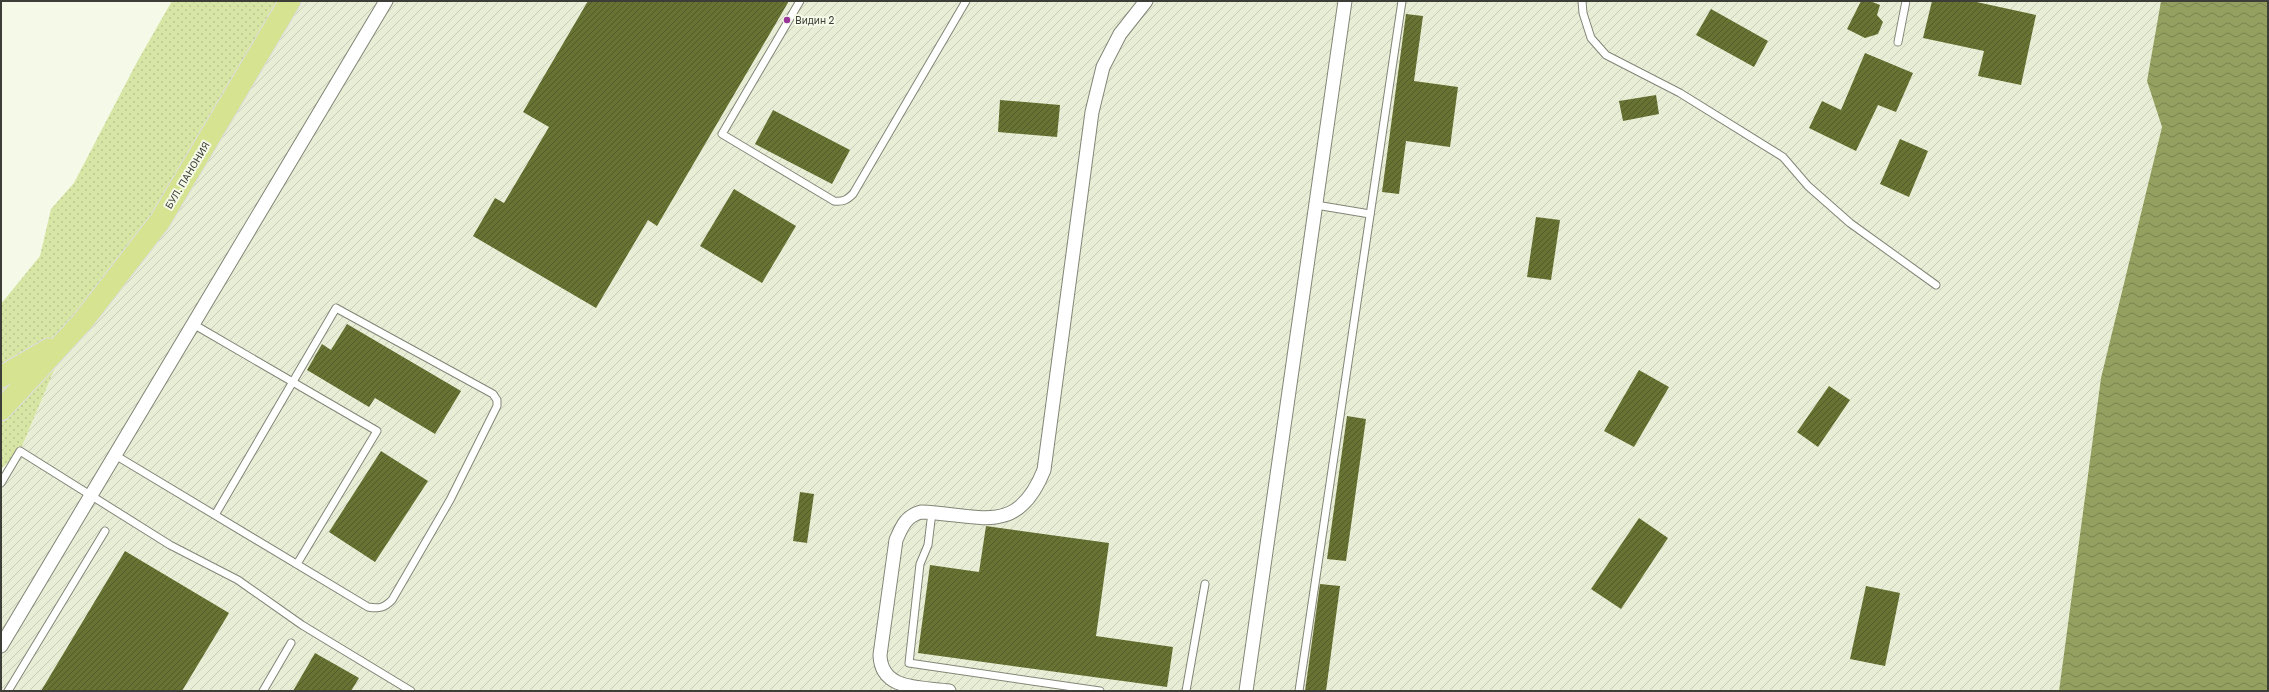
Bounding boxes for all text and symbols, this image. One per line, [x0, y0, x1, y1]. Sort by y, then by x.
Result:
place label: Видин 2 [795, 14, 835, 26]
marker: Видин 2 [782, 15, 792, 25]
street label: БУЛ. ПАНОНИЯ [162, 139, 212, 211]

